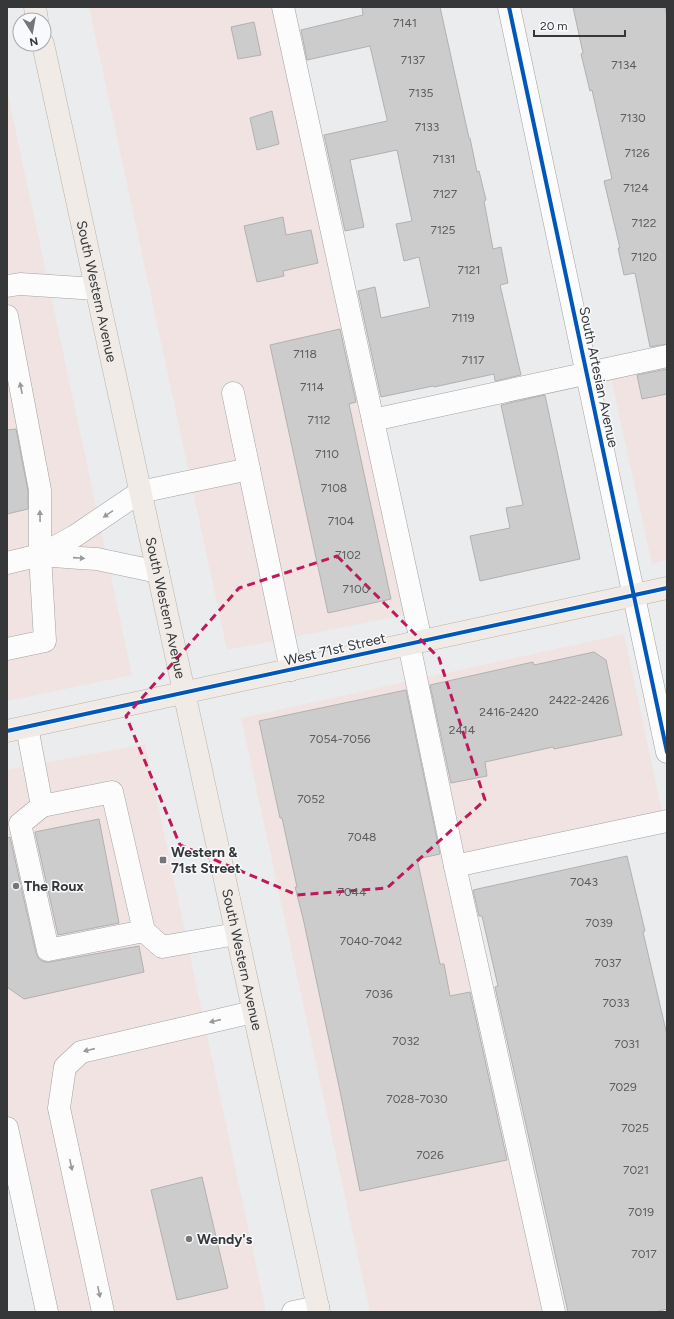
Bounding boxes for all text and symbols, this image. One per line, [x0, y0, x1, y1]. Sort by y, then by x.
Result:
north arrow [12, 12, 52, 52]
scale bar [534, 12, 625, 38]
house number: 7141 [393, 16, 417, 30]
text: 20 m [540, 19, 568, 33]
text: N [28, 34, 39, 49]
house number: 7137 [401, 53, 426, 67]
house number: 7134 [611, 58, 637, 72]
house number: 7135 [409, 86, 434, 100]
house number: 7130 [620, 111, 646, 125]
house number: 7133 [415, 120, 439, 134]
house number: 7126 [625, 146, 650, 160]
house number: 7131 [433, 152, 455, 166]
house number: 7124 [623, 181, 649, 195]
house number: 7127 [433, 187, 458, 201]
house number: 7122 [632, 216, 656, 230]
street label: South Western Avenue [73, 219, 120, 364]
house number: 7125 [430, 223, 456, 237]
house number: 7120 [631, 250, 657, 264]
house number: 7121 [457, 263, 481, 277]
street label: South Artesian Avenue [575, 305, 622, 450]
house number: 7119 [451, 311, 475, 325]
house number: 7118 [293, 347, 317, 361]
house number: 7117 [462, 353, 485, 367]
house number: 7114 [300, 380, 324, 394]
one-way arrow [17, 382, 23, 394]
house number: 7112 [307, 413, 331, 427]
house number: 7110 [315, 447, 339, 461]
house number: 7108 [321, 481, 347, 495]
one-way arrow [37, 509, 43, 522]
one-way arrow [103, 510, 113, 518]
house number: 7104 [328, 514, 355, 528]
street label: South Western Avenue [142, 535, 189, 681]
house number: 7102 [335, 548, 361, 562]
one-way arrow [73, 554, 85, 561]
house number: 7100 [343, 582, 370, 596]
street label: West 71st Street [283, 630, 387, 669]
house number: 2422-2426 [549, 693, 609, 707]
house number: 2416-2420 [479, 705, 539, 719]
house number: 2414 [449, 723, 476, 737]
house number: 7054-7056 [309, 732, 371, 746]
house number: 7052 [297, 792, 325, 806]
house number: 7048 [348, 830, 376, 844]
place label: Western & 71st Street [171, 844, 241, 877]
marker: Western & 71st Street [158, 855, 168, 865]
house number: 7043 [570, 875, 598, 889]
place label: The Roux [24, 878, 84, 895]
marker: The Roux [11, 881, 21, 891]
house number: 7044 [337, 885, 367, 899]
street label: South Western Avenue [218, 887, 266, 1032]
house number: 7039 [585, 916, 613, 930]
house number: 7040-7042 [340, 934, 402, 948]
house number: 7037 [594, 956, 622, 970]
house number: 7036 [365, 987, 393, 1001]
house number: 7033 [602, 996, 630, 1010]
one-way arrow [209, 1018, 222, 1024]
house number: 7032 [392, 1034, 420, 1048]
house number: 7031 [614, 1037, 640, 1051]
one-way arrow [83, 1048, 95, 1054]
house number: 7029 [609, 1080, 637, 1094]
house number: 7028-7030 [386, 1092, 448, 1106]
house number: 7025 [621, 1121, 649, 1135]
house number: 7026 [416, 1148, 444, 1162]
one-way arrow [69, 1159, 75, 1171]
house number: 7021 [623, 1163, 649, 1177]
house number: 7019 [628, 1205, 654, 1219]
place label: Wendy's [197, 1231, 253, 1248]
marker: Wendy's [184, 1234, 194, 1244]
house number: 7017 [631, 1247, 657, 1261]
one-way arrow [96, 1286, 102, 1298]

